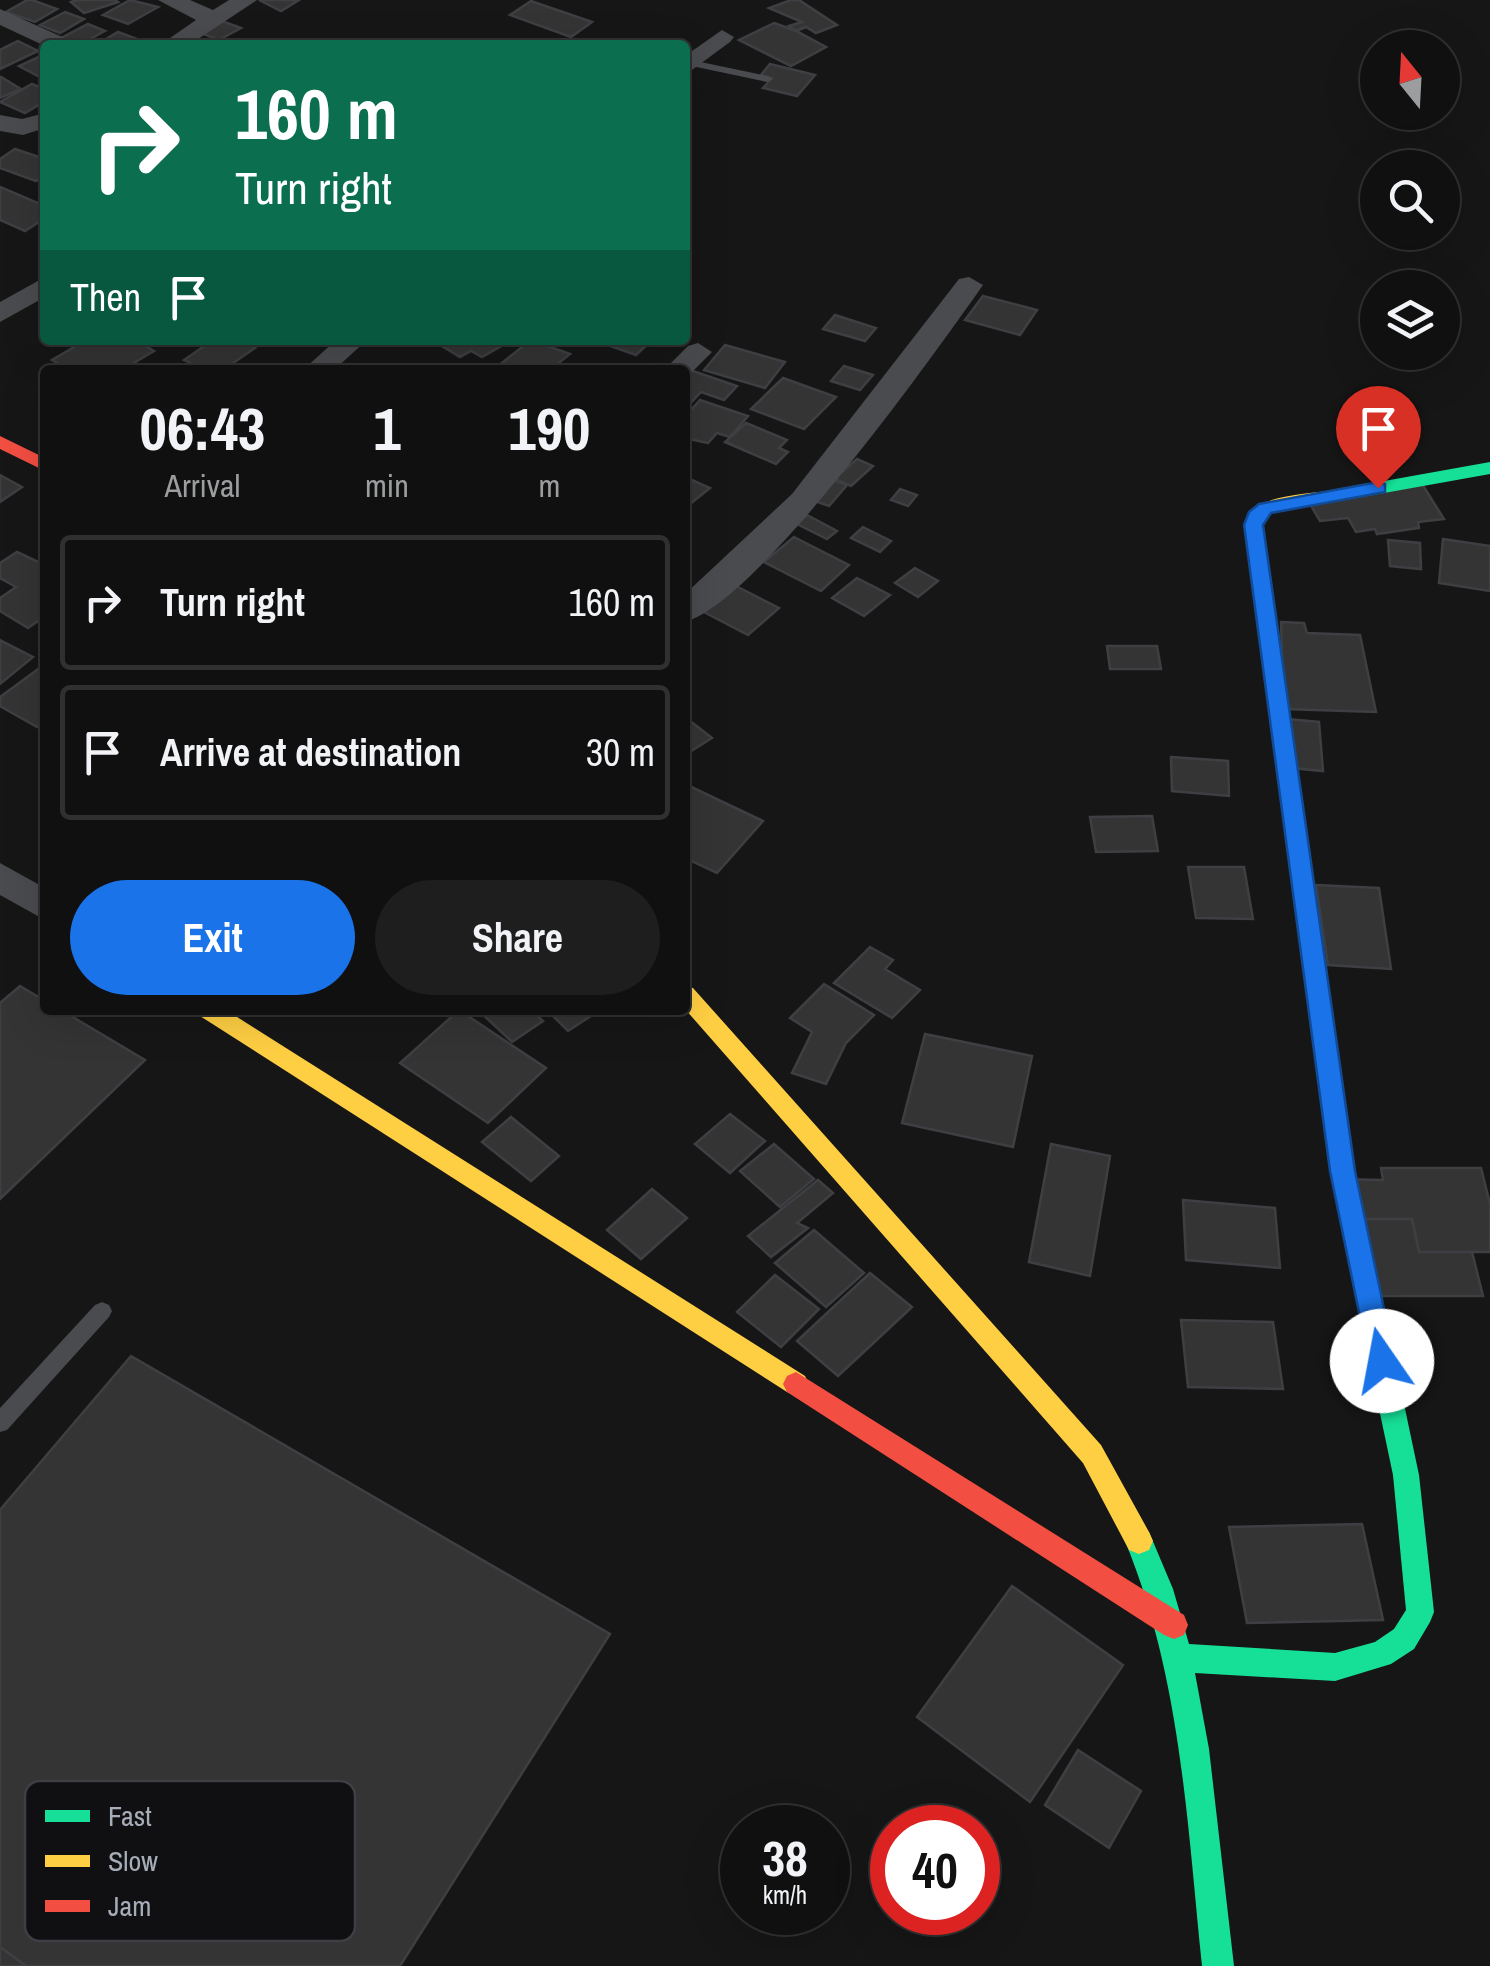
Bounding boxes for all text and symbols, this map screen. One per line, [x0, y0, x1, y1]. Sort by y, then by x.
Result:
north arrow [1360, 30, 1460, 130]
map controls [1360, 30, 1460, 370]
text: 160 m [235, 67, 398, 161]
icon: right [70, 80, 200, 210]
button: search [1360, 150, 1460, 250]
text: Turn right [235, 157, 392, 218]
icon: arrive [161, 270, 216, 325]
button: layers [1360, 270, 1460, 370]
text: Then [70, 272, 141, 323]
pin [1336, 386, 1421, 489]
text: 06:43 [140, 388, 265, 469]
text: 1 [373, 388, 401, 469]
text: 190 [508, 388, 590, 469]
icon: arrive [1351, 401, 1406, 456]
text: Arrival [165, 464, 240, 507]
text: min [365, 464, 409, 507]
text: m [538, 464, 560, 507]
icon: right [75, 575, 130, 630]
text: Turn right [160, 577, 305, 628]
text: 160 m [568, 577, 655, 628]
icon: arrive [75, 725, 130, 780]
text: Arrive at destination [160, 727, 461, 778]
text: 30 m [586, 727, 655, 778]
button: Exit [70, 880, 355, 995]
button: Share [375, 880, 660, 995]
position arrow [1330, 1309, 1434, 1413]
legend [25, 1781, 355, 1941]
text: Fast [108, 1797, 152, 1835]
speed limit sign: 40 [870, 1805, 1000, 1935]
text: 38 [762, 1824, 808, 1892]
text: Slow [108, 1842, 158, 1880]
text: km/h [763, 1878, 807, 1912]
text: Jam [108, 1887, 151, 1925]

